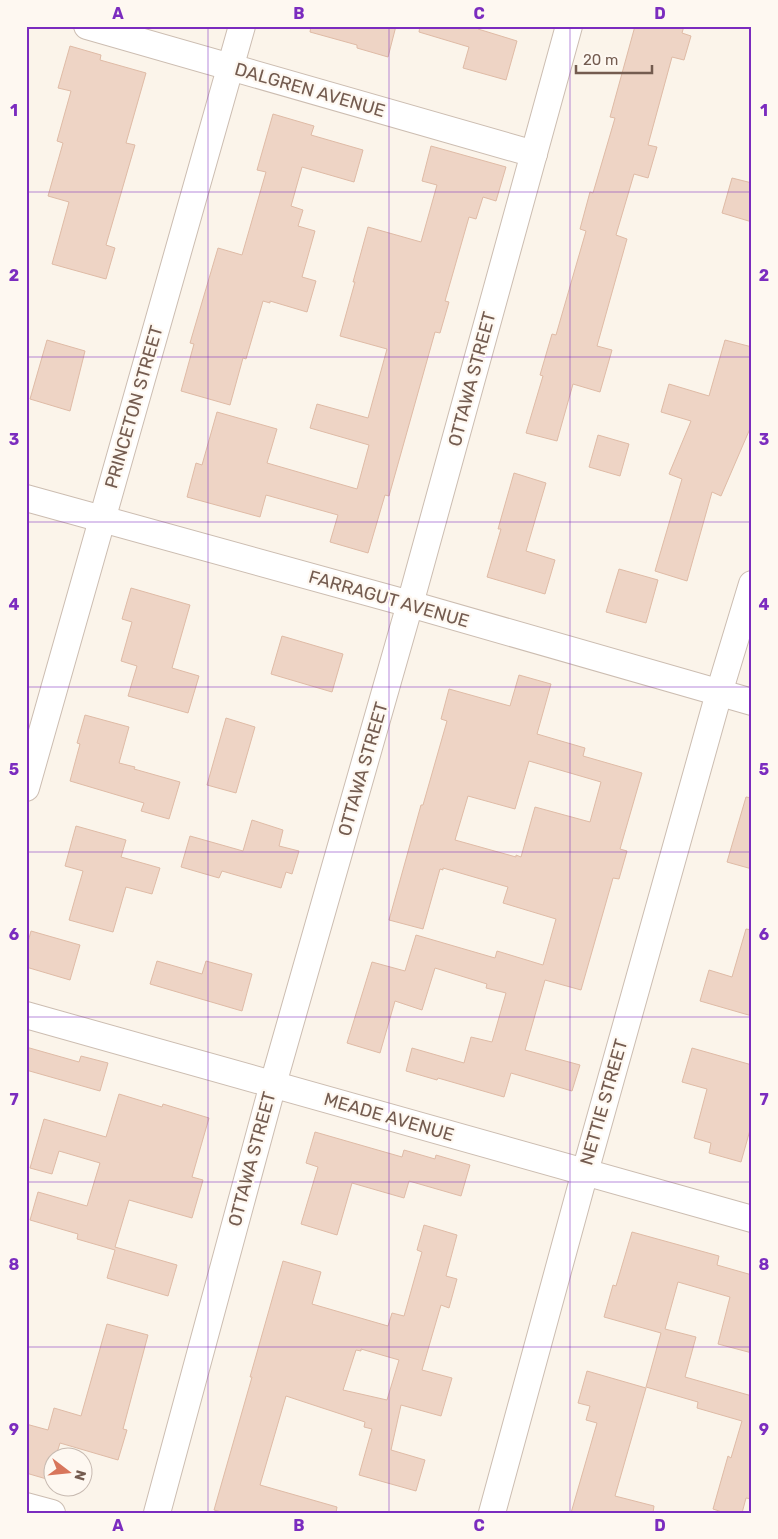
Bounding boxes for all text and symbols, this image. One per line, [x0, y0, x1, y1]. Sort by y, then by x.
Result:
text: A [112, 4, 124, 23]
text: B [293, 4, 305, 23]
text: C [473, 4, 485, 23]
text: D [654, 4, 666, 23]
scale bar [576, 42, 652, 74]
text: 20 m [583, 51, 618, 69]
street label: DALGREN AVENUE [232, 58, 388, 122]
text: 1 [10, 101, 18, 120]
text: 1 [760, 101, 768, 120]
text: 2 [9, 266, 19, 285]
text: 2 [759, 266, 769, 285]
street label: OTTAWA STREET [443, 309, 501, 449]
street label: PRINCETON STREET [100, 323, 168, 491]
text: 3 [9, 430, 19, 449]
text: 3 [759, 430, 769, 449]
street label: FARRAGUT AVENUE [306, 566, 472, 632]
text: 4 [9, 595, 20, 614]
text: 4 [759, 595, 770, 614]
street label: OTTAWA STREET [333, 699, 393, 839]
text: 5 [9, 760, 19, 779]
text: 5 [759, 760, 769, 779]
text: 6 [9, 925, 19, 944]
text: 6 [759, 925, 769, 944]
street label: NETTIE STREET [576, 1036, 632, 1168]
street label: MEADE AVENUE [321, 1088, 457, 1146]
street label: OTTAWA STREET [223, 1089, 281, 1229]
text: 7 [9, 1090, 19, 1109]
text: 7 [759, 1090, 769, 1109]
text: 8 [9, 1255, 20, 1274]
text: 8 [759, 1255, 770, 1274]
text: 9 [9, 1420, 19, 1439]
text: 9 [759, 1420, 769, 1439]
north arrow [42, 1446, 92, 1496]
text: N [70, 1468, 90, 1483]
text: A [112, 1516, 124, 1535]
text: B [293, 1516, 305, 1535]
text: C [473, 1516, 485, 1535]
text: D [654, 1516, 666, 1535]

